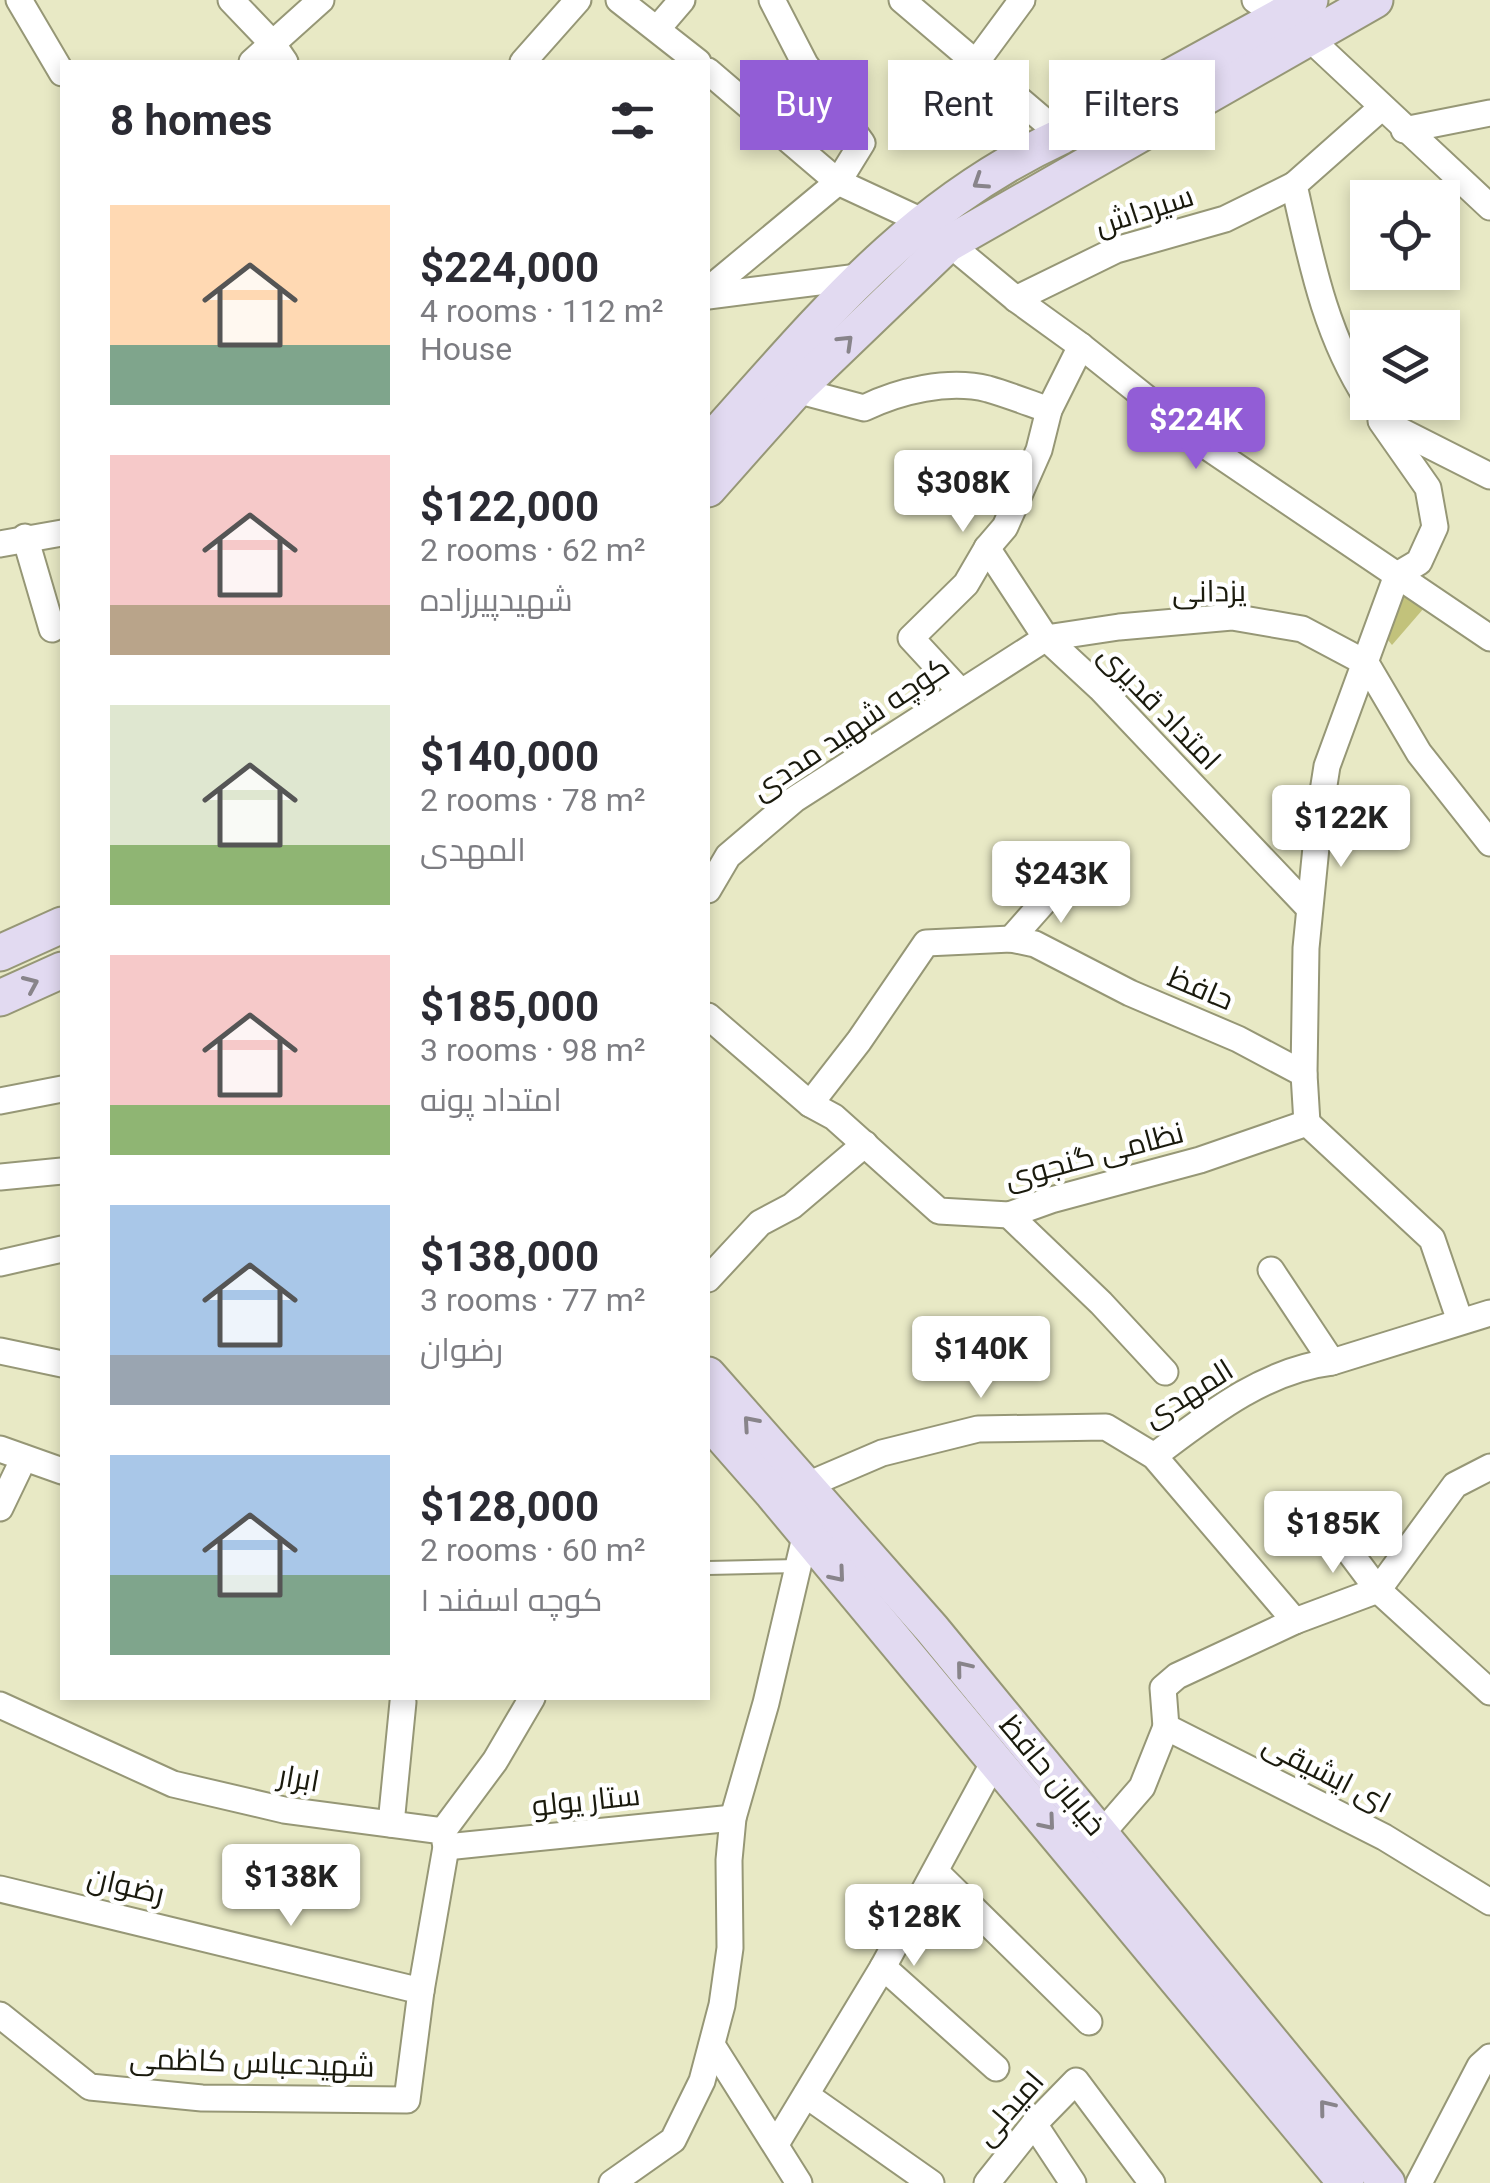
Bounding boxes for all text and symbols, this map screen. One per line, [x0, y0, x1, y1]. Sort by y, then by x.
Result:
chip: Buy [740, 60, 868, 150]
chip: Rent [888, 60, 1029, 150]
chip: Filters [1049, 60, 1215, 150]
icon: filters [605, 93, 660, 148]
text: 8 homes [110, 96, 272, 145]
one-way arrow [973, 170, 991, 189]
street label: سیرداش [1090, 178, 1198, 243]
map controls [1350, 180, 1460, 420]
button: locate [1350, 180, 1460, 290]
text: $224,000 [420, 243, 599, 292]
icon: home [190, 245, 310, 365]
text: 4 rooms · 112 m² [420, 292, 663, 330]
button: layers [1350, 310, 1460, 420]
text: House [420, 330, 512, 368]
one-way arrow [835, 335, 853, 353]
pin: $224K [1126, 387, 1266, 472]
text: $224K [1149, 400, 1243, 438]
pin: $308K [893, 450, 1033, 535]
text: $308K [916, 463, 1010, 501]
text: $122,000 [420, 482, 599, 531]
icon: home [190, 495, 310, 615]
text: 2 rooms · 62 m² [420, 531, 645, 569]
street label: یزدانی [1172, 573, 1246, 610]
text: شهیدپیرزاده [420, 581, 573, 619]
street label: امتداد قدیری [1092, 637, 1228, 777]
street label: کوچه شهید مددی [744, 649, 957, 809]
text: $140,000 [420, 732, 599, 781]
icon: home [190, 745, 310, 865]
text: 2 rooms · 78 m² [420, 781, 645, 819]
pin: $122K [1271, 785, 1411, 870]
text: $122K [1294, 798, 1388, 836]
text: المهدی [420, 831, 526, 869]
pin: $243K [991, 841, 1131, 926]
text: $243K [1014, 854, 1108, 892]
street label: حافظ [1163, 959, 1239, 1017]
one-way arrow [21, 976, 39, 996]
text: $185,000 [420, 982, 599, 1031]
icon: home [190, 995, 310, 1115]
text: 3 rooms · 98 m² [420, 1031, 645, 1069]
text: امتداد پونه [420, 1081, 562, 1119]
street label: نظامی گنجوی [1001, 1114, 1188, 1197]
text: $138,000 [420, 1232, 599, 1281]
icon: home [190, 1245, 310, 1365]
text: 3 rooms · 77 m² [420, 1281, 645, 1319]
pin: $140K [911, 1316, 1051, 1401]
text: $140K [934, 1329, 1028, 1367]
text: رضوان [420, 1331, 503, 1369]
street label: المهدی [1137, 1352, 1240, 1435]
one-way arrow [743, 1416, 761, 1435]
text: $128,000 [420, 1482, 599, 1531]
pin: $185K [1263, 1491, 1403, 1576]
icon: home [190, 1495, 310, 1615]
text: $185K [1286, 1504, 1380, 1542]
text: 2 rooms · 60 m² [420, 1531, 645, 1569]
one-way arrow [826, 1564, 844, 1582]
text: کوچه اسفند ۱ [420, 1581, 603, 1619]
one-way arrow [957, 1661, 975, 1679]
street label: خیابان حافظ [993, 1708, 1113, 1842]
street label: ای ایشیقی [1257, 1726, 1397, 1821]
street label: ابرار [274, 1757, 322, 1799]
street label: ستار یولو [530, 1777, 642, 1823]
one-way arrow [1036, 1812, 1054, 1830]
pin: $138K [221, 1844, 361, 1929]
text: $138K [244, 1857, 338, 1895]
street label: رضوان [84, 1859, 168, 1911]
pin: $128K [844, 1884, 984, 1969]
text: $128K [867, 1897, 961, 1935]
street label: شهیدعباس کاظمی [129, 2040, 375, 2085]
street label: امیدلی [967, 2064, 1051, 2153]
one-way arrow [1320, 2101, 1338, 2119]

